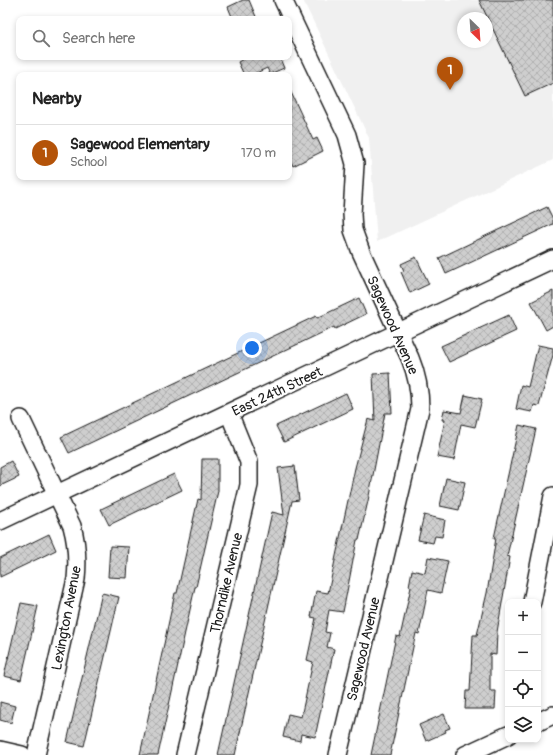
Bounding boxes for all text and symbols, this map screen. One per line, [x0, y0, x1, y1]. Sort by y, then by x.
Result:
north arrow [457, 12, 493, 48]
search box [16, 16, 292, 60]
icon: search [30, 27, 52, 49]
text: Search here [62, 29, 135, 48]
pin: 1 [437, 57, 463, 90]
text: Nearby [32, 88, 81, 109]
text: Sagewood Elementary [70, 135, 210, 154]
text: 1 [42, 145, 48, 161]
text: 170 m [241, 145, 276, 161]
text: School [70, 154, 107, 170]
street label: Sagewood Avenue [363, 273, 422, 377]
your location [242, 338, 262, 358]
street label: East 24th Street [229, 363, 325, 420]
street label: Thorndike Avenue [207, 531, 246, 635]
street label: Lexington Avenue [48, 564, 85, 672]
street label: Sagewood Avenue [343, 595, 384, 703]
map controls [505, 599, 541, 743]
button: + [505, 599, 541, 635]
button: − [505, 635, 541, 671]
button: locate [505, 671, 541, 707]
button: layers [505, 707, 541, 743]

